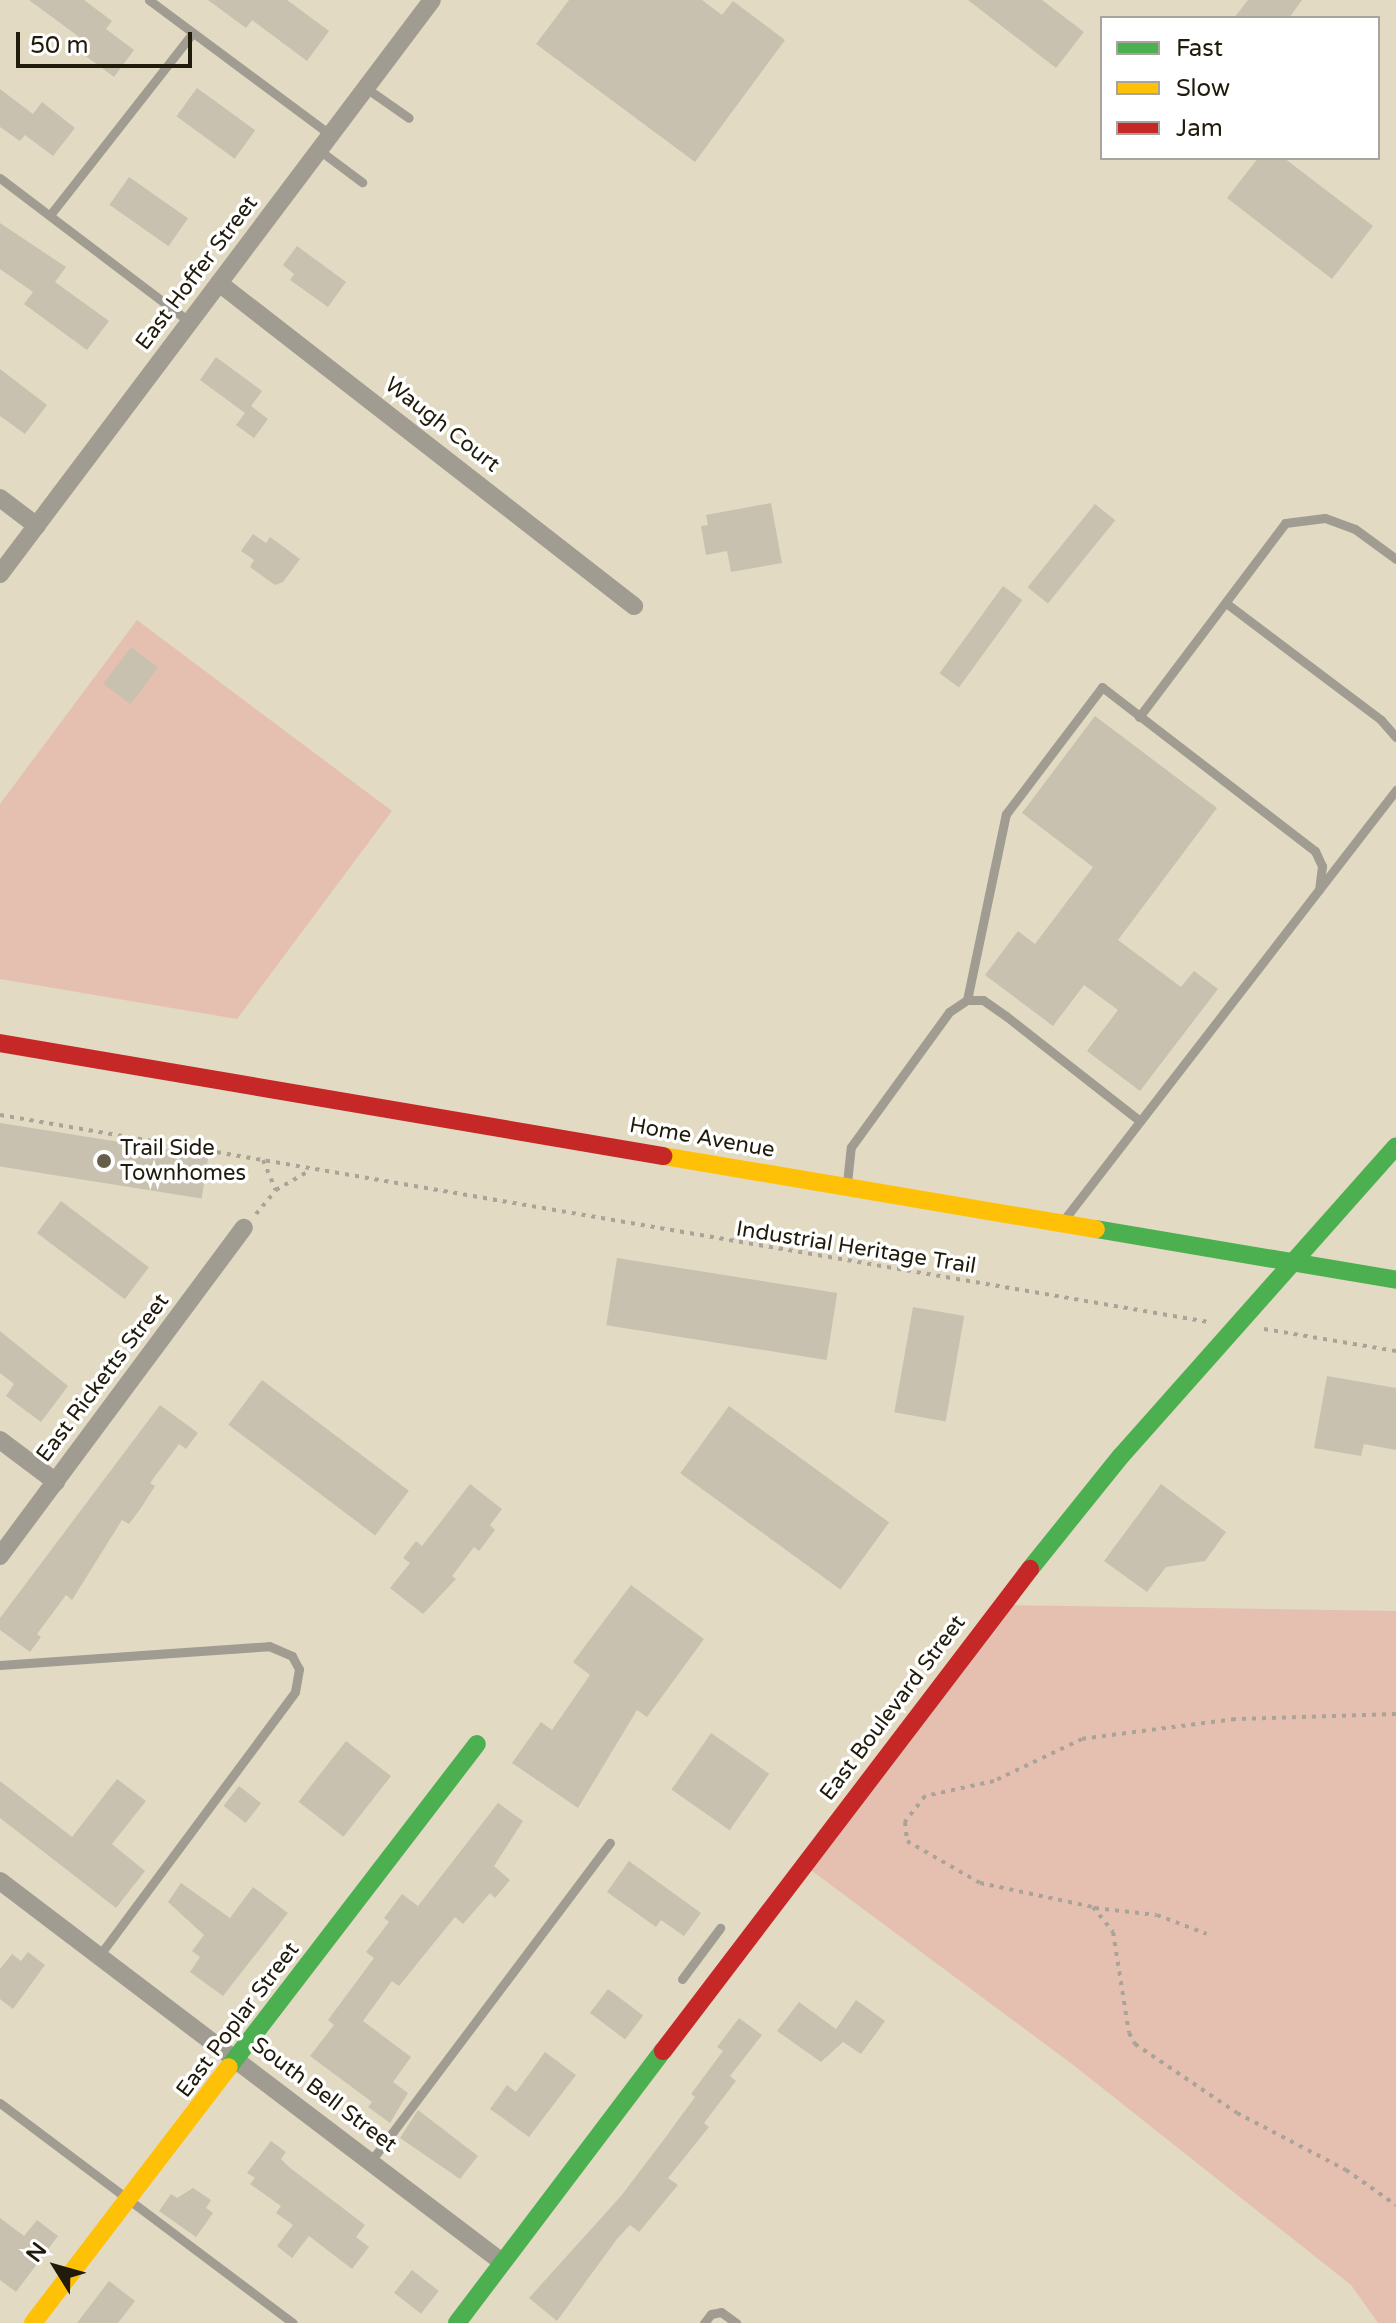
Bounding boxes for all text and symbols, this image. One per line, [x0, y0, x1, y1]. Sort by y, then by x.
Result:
scale bar [20, 16, 196, 66]
legend [1100, 16, 1380, 160]
text: 50 m [30, 31, 88, 60]
text: Fast [1176, 34, 1223, 63]
text: Slow [1176, 74, 1230, 103]
text: Jam [1176, 114, 1223, 143]
street label: East Hoffer Street [130, 191, 264, 355]
street label: Waugh Court [379, 372, 505, 478]
street label: Home Avenue [627, 1112, 777, 1164]
place label: Trail Side Townhomes [120, 1135, 246, 1186]
marker: Trail Side Townhomes [95, 1152, 113, 1170]
street label: Industrial Heritage Trail [734, 1216, 978, 1280]
street label: East Ricketts Street [31, 1289, 175, 1467]
street label: East Boulevard Street [815, 1610, 971, 1806]
street label: East Poplar Street [171, 1937, 305, 2103]
street label: South Bell Street [246, 2032, 402, 2158]
north arrow [16, 2227, 96, 2307]
text: N [21, 2238, 53, 2267]

